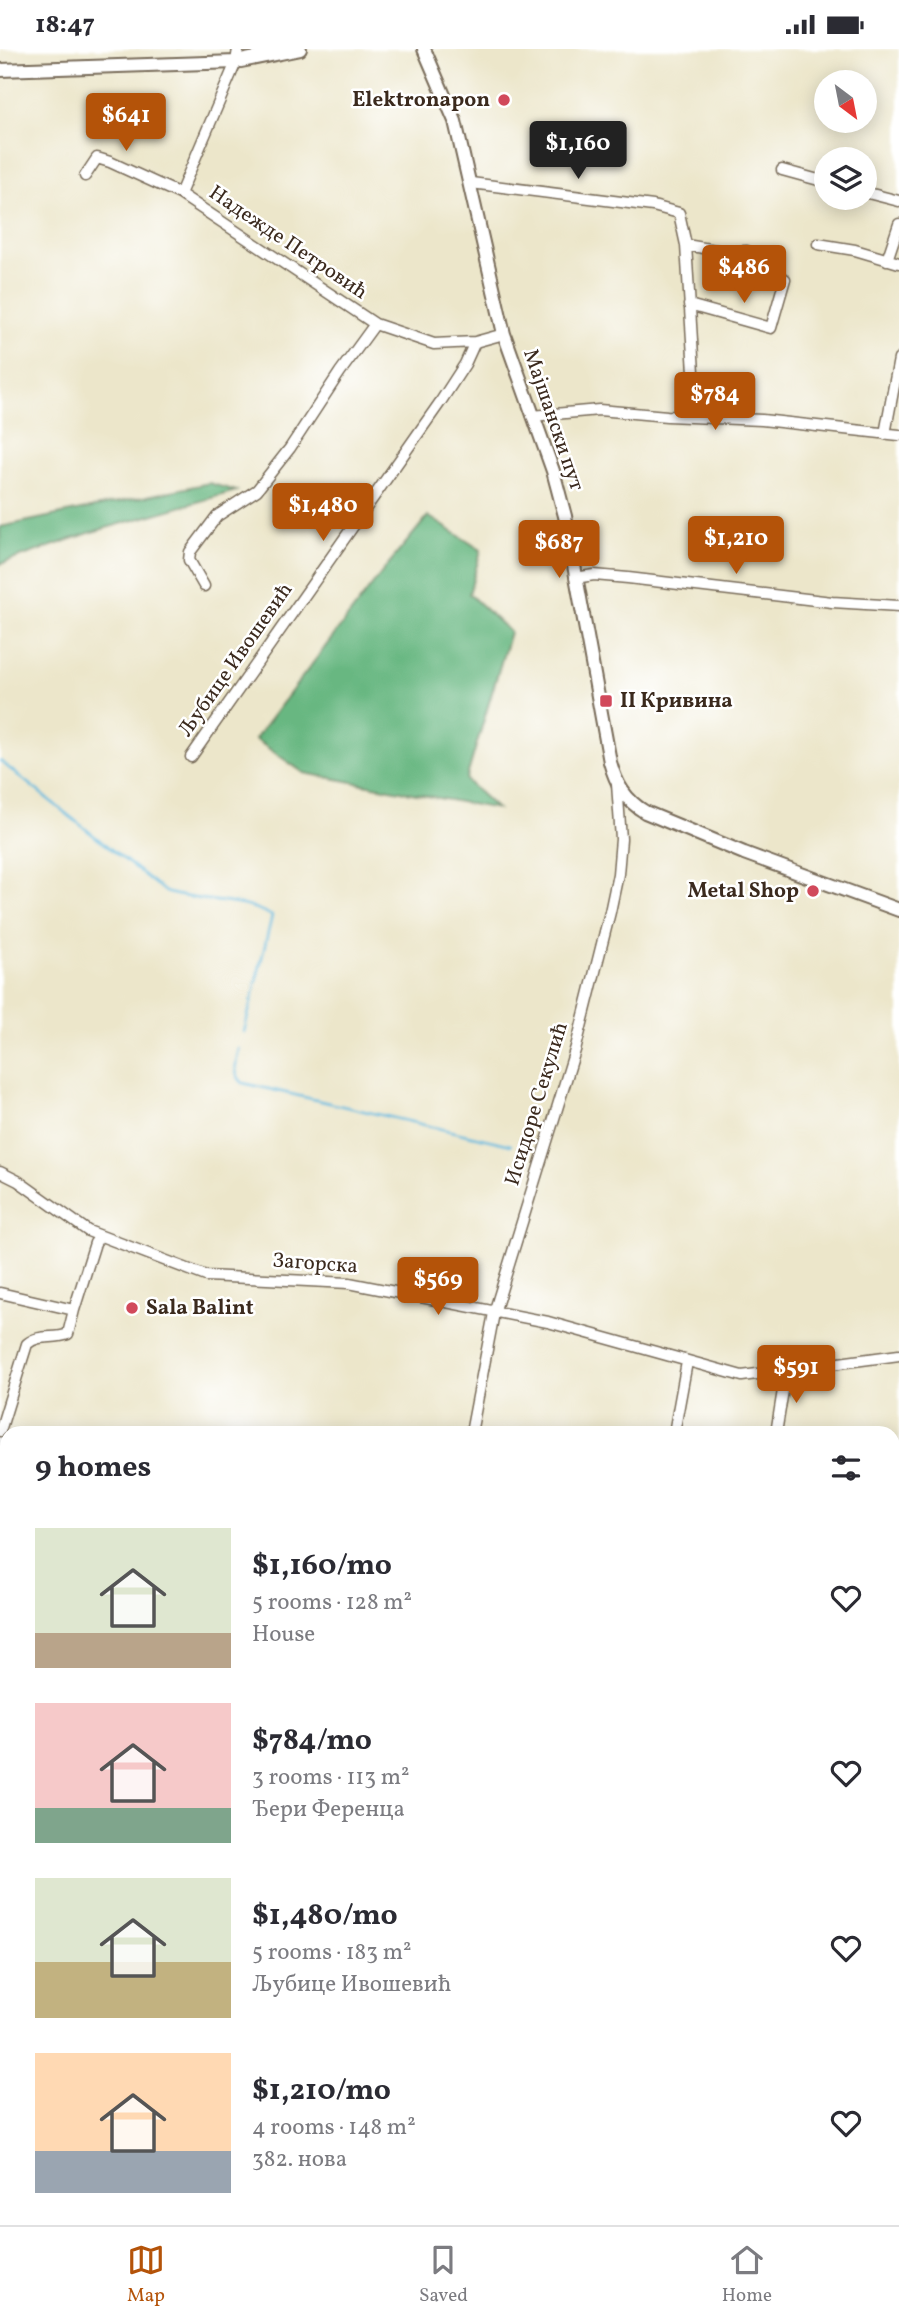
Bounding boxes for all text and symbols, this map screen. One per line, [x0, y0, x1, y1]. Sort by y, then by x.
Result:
text: 18:47 [35, 7, 95, 43]
north arrow [814, 70, 877, 133]
map controls [814, 70, 877, 210]
place label: Elektronapon [352, 86, 490, 115]
marker: Elektronapon [496, 92, 512, 108]
pin: $641 [85, 93, 167, 153]
text: $641 [102, 100, 150, 132]
pin: $1,160 [521, 121, 635, 181]
text: $1,160 [546, 128, 610, 160]
button: layers [814, 147, 877, 210]
street label: Надежде Петровић [203, 179, 373, 307]
pin: $486 [703, 245, 785, 305]
text: $486 [718, 252, 770, 284]
street label: Мајшански пут [515, 345, 591, 495]
pin: $784 [674, 373, 756, 432]
text: $784 [690, 379, 740, 411]
pin: $1,480 [266, 483, 380, 543]
text: $1,480 [288, 490, 358, 522]
pin: $1,210 [679, 517, 793, 576]
pin: $687 [518, 521, 600, 580]
text: $1,210 [704, 523, 768, 555]
text: $687 [535, 527, 584, 559]
street label: Љубице Ивошевић [172, 577, 300, 743]
place label: II Кривина [620, 687, 733, 716]
marker: II Кривина [598, 693, 614, 709]
place label: Metal Shop [688, 877, 799, 906]
marker: Metal Shop [805, 883, 821, 899]
street label: Исидоре Секулић [498, 1019, 576, 1189]
street label: Загорска [271, 1247, 359, 1281]
pin: $569 [397, 1257, 479, 1317]
text: $569 [413, 1264, 463, 1296]
place label: Sala Balint [146, 1294, 254, 1323]
marker: Sala Balint [124, 1300, 140, 1316]
pin: $591 [755, 1345, 837, 1405]
text: $591 [773, 1352, 819, 1384]
text: 9 homes [35, 1447, 151, 1489]
icon: filters [827, 1449, 865, 1487]
text: $1,160/mo [252, 1545, 392, 1587]
icon: home [91, 1556, 175, 1640]
icon: heart [827, 1579, 865, 1617]
text: 5 rooms · 128 m² [252, 1587, 412, 1619]
text: House [252, 1619, 315, 1651]
text: $784/mo [252, 1720, 372, 1762]
icon: home [91, 1731, 175, 1815]
icon: heart [827, 1754, 865, 1792]
text: 3 rooms · 113 m² [252, 1762, 410, 1794]
text: Ђери Ференца [252, 1794, 405, 1826]
text: $1,480/mo [252, 1895, 398, 1937]
icon: home [91, 1906, 175, 1990]
icon: heart [827, 1929, 865, 1967]
text: 5 rooms · 183 m² [252, 1937, 412, 1969]
text: Љубице Ивошевић [252, 1969, 451, 2001]
text: $1,210/mo [252, 2070, 391, 2112]
icon: home [91, 2081, 175, 2165]
icon: heart [827, 2104, 865, 2142]
text: 4 rooms · 148 m² [252, 2112, 416, 2144]
text: 382. нова [252, 2144, 347, 2176]
tab: Map [127, 2241, 165, 2309]
tab: Saved [419, 2241, 468, 2309]
tab: Home [722, 2241, 772, 2309]

